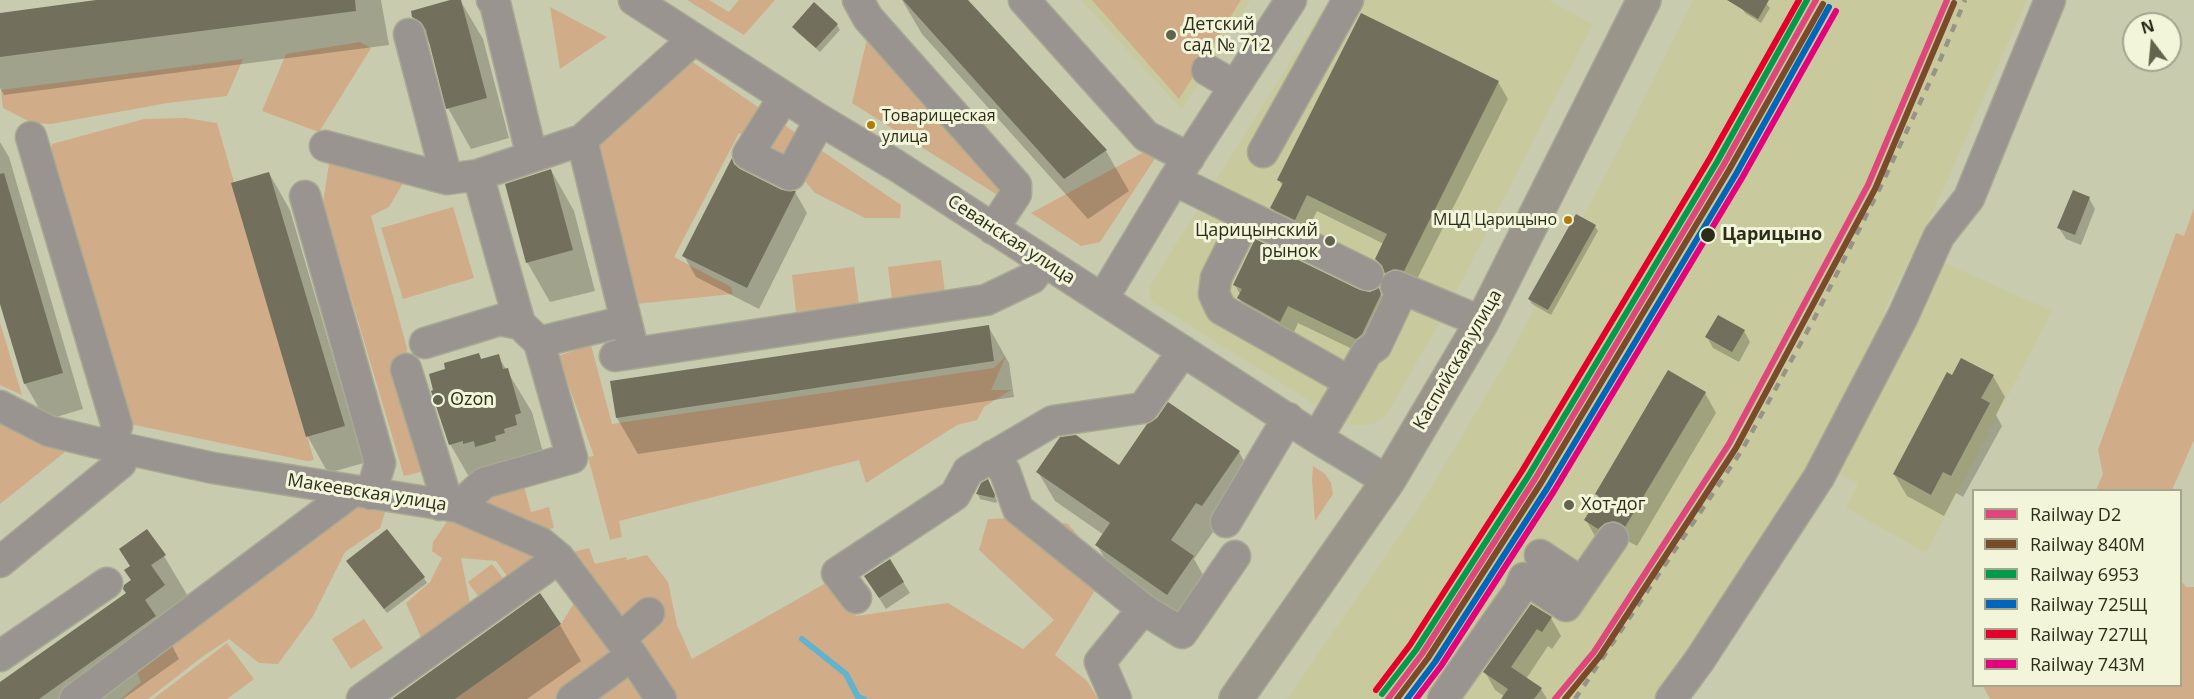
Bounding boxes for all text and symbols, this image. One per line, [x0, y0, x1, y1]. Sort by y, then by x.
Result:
north arrow [2122, 12, 2182, 72]
place label: Детский сад № 712 [1183, 14, 1271, 57]
text: N [2138, 14, 2157, 39]
marker: Детский сад № 712 [1164, 28, 1178, 42]
place label: Товарищеская улица [882, 106, 996, 144]
marker: Товарищеская улица [865, 119, 877, 131]
street label: Севанская улица [943, 191, 1079, 289]
place label: МЦД Царицыно [1433, 210, 1557, 230]
marker: МЦД Царицыно [1562, 214, 1574, 226]
place label: Царицынский рынок [1195, 220, 1318, 262]
place label: Царицыно [1722, 224, 1822, 246]
marker: Царицыно [1699, 226, 1717, 244]
marker: Царицынский рынок [1323, 234, 1337, 248]
street label: Каспийская улица [1409, 286, 1507, 434]
place label: Ozon [450, 389, 494, 411]
marker: Ozon [431, 393, 445, 407]
street label: Макеевская улица [286, 470, 448, 516]
legend [1972, 489, 2182, 687]
place label: Хот-дог [1581, 494, 1645, 516]
marker: Хот-дог [1562, 498, 1576, 512]
text: Railway D2 [2030, 502, 2121, 526]
text: Railway 840М [2030, 532, 2145, 556]
text: Railway 6953 [2030, 562, 2139, 586]
text: Railway 725Щ [2030, 592, 2147, 616]
text: Railway 727Щ [2030, 622, 2147, 646]
text: Railway 743М [2030, 652, 2145, 676]

